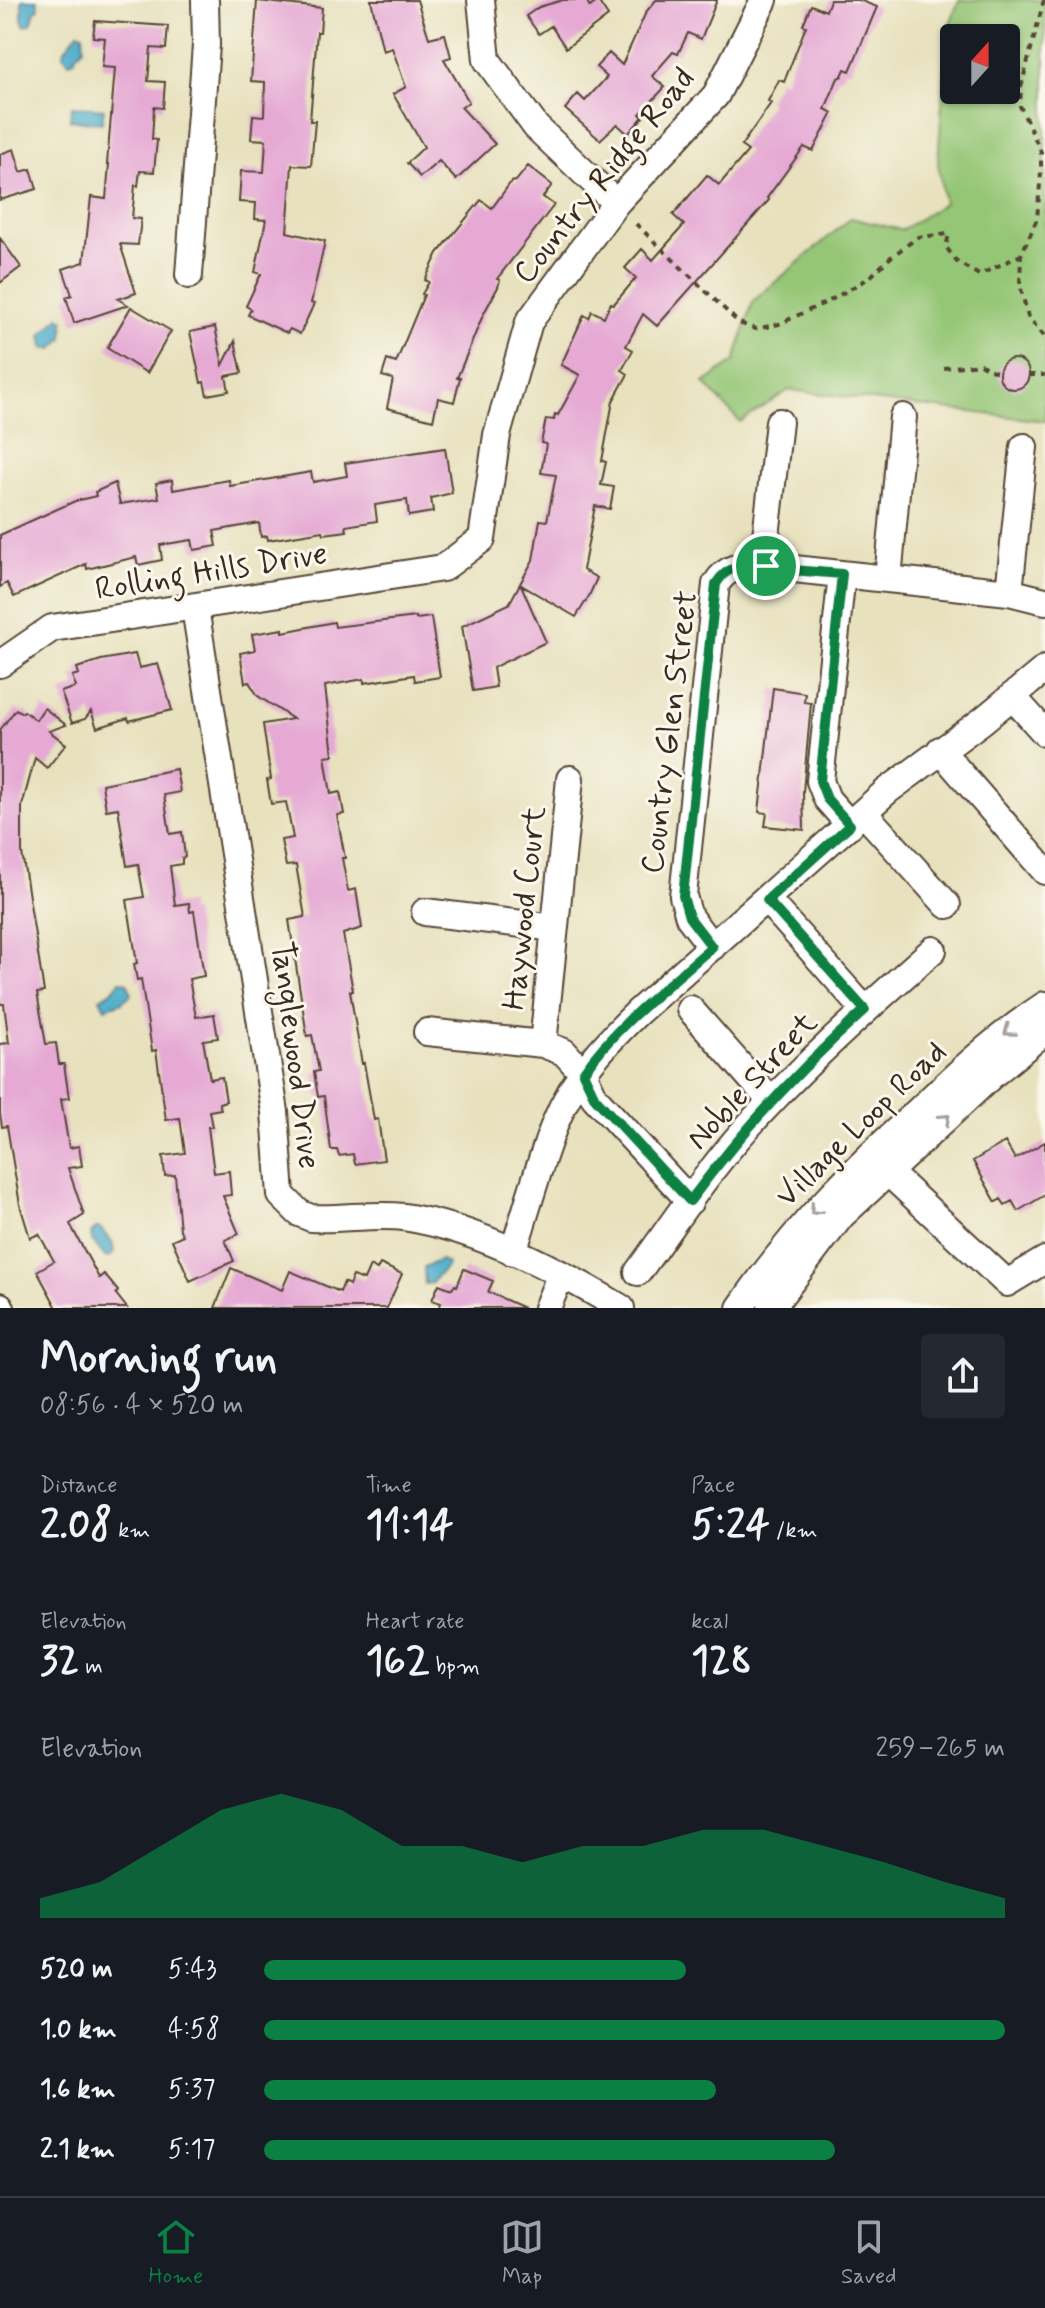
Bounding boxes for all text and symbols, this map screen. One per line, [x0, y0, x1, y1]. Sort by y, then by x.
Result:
north arrow [940, 24, 1020, 104]
map controls [940, 24, 1020, 104]
street label: Country Ridge Road [504, 59, 707, 295]
pin [732, 532, 800, 600]
street label: Rolling Hills Drive [92, 533, 331, 614]
icon: arrive [744, 544, 788, 588]
street label: Country Glen Street [632, 588, 708, 876]
street label: Haywood Court [493, 804, 557, 1012]
street label: Tanglewood Drive [258, 939, 330, 1172]
street label: Noble Street [678, 1003, 827, 1159]
one-way arrow [1004, 1021, 1018, 1035]
street label: Village Loop Road [767, 1032, 956, 1217]
one-way arrow [935, 1114, 950, 1128]
one-way arrow [810, 1201, 825, 1216]
text: Morning run [40, 1330, 277, 1388]
button: share [921, 1334, 1005, 1418]
text: 08:56 · 4 × 520 m [40, 1389, 243, 1423]
text: Distance [40, 1472, 117, 1500]
text: Time [366, 1472, 412, 1500]
text: Pace [691, 1472, 735, 1500]
text: 2.08 [40, 1500, 112, 1552]
text: 11:14 [366, 1500, 454, 1552]
text: 5:24 [691, 1500, 770, 1552]
text: km [112, 1517, 150, 1545]
text: /km [770, 1517, 818, 1545]
text: Elevation [40, 1608, 127, 1636]
text: Heart rate [366, 1608, 464, 1636]
text: kcal [691, 1608, 728, 1636]
text: 32 [40, 1636, 79, 1688]
text: 162 [366, 1636, 430, 1688]
text: 128 [691, 1636, 752, 1688]
text: m [79, 1653, 103, 1681]
text: bpm [430, 1653, 480, 1681]
text: Elevation [40, 1732, 142, 1766]
text: 259–265 m [875, 1732, 1005, 1766]
text: 520 m [40, 1953, 113, 1987]
text: 5:43 [168, 1953, 217, 1987]
text: 1.0 km [40, 2013, 117, 2047]
text: 4:58 [168, 2013, 220, 2047]
text: 1.6 km [40, 2073, 115, 2107]
text: 5:37 [168, 2073, 215, 2107]
text: 2.1 km [40, 2133, 115, 2167]
text: 5:17 [168, 2133, 215, 2167]
tab: Home [148, 2215, 203, 2291]
tab: Map [500, 2215, 544, 2291]
tab: Saved [841, 2215, 897, 2291]

